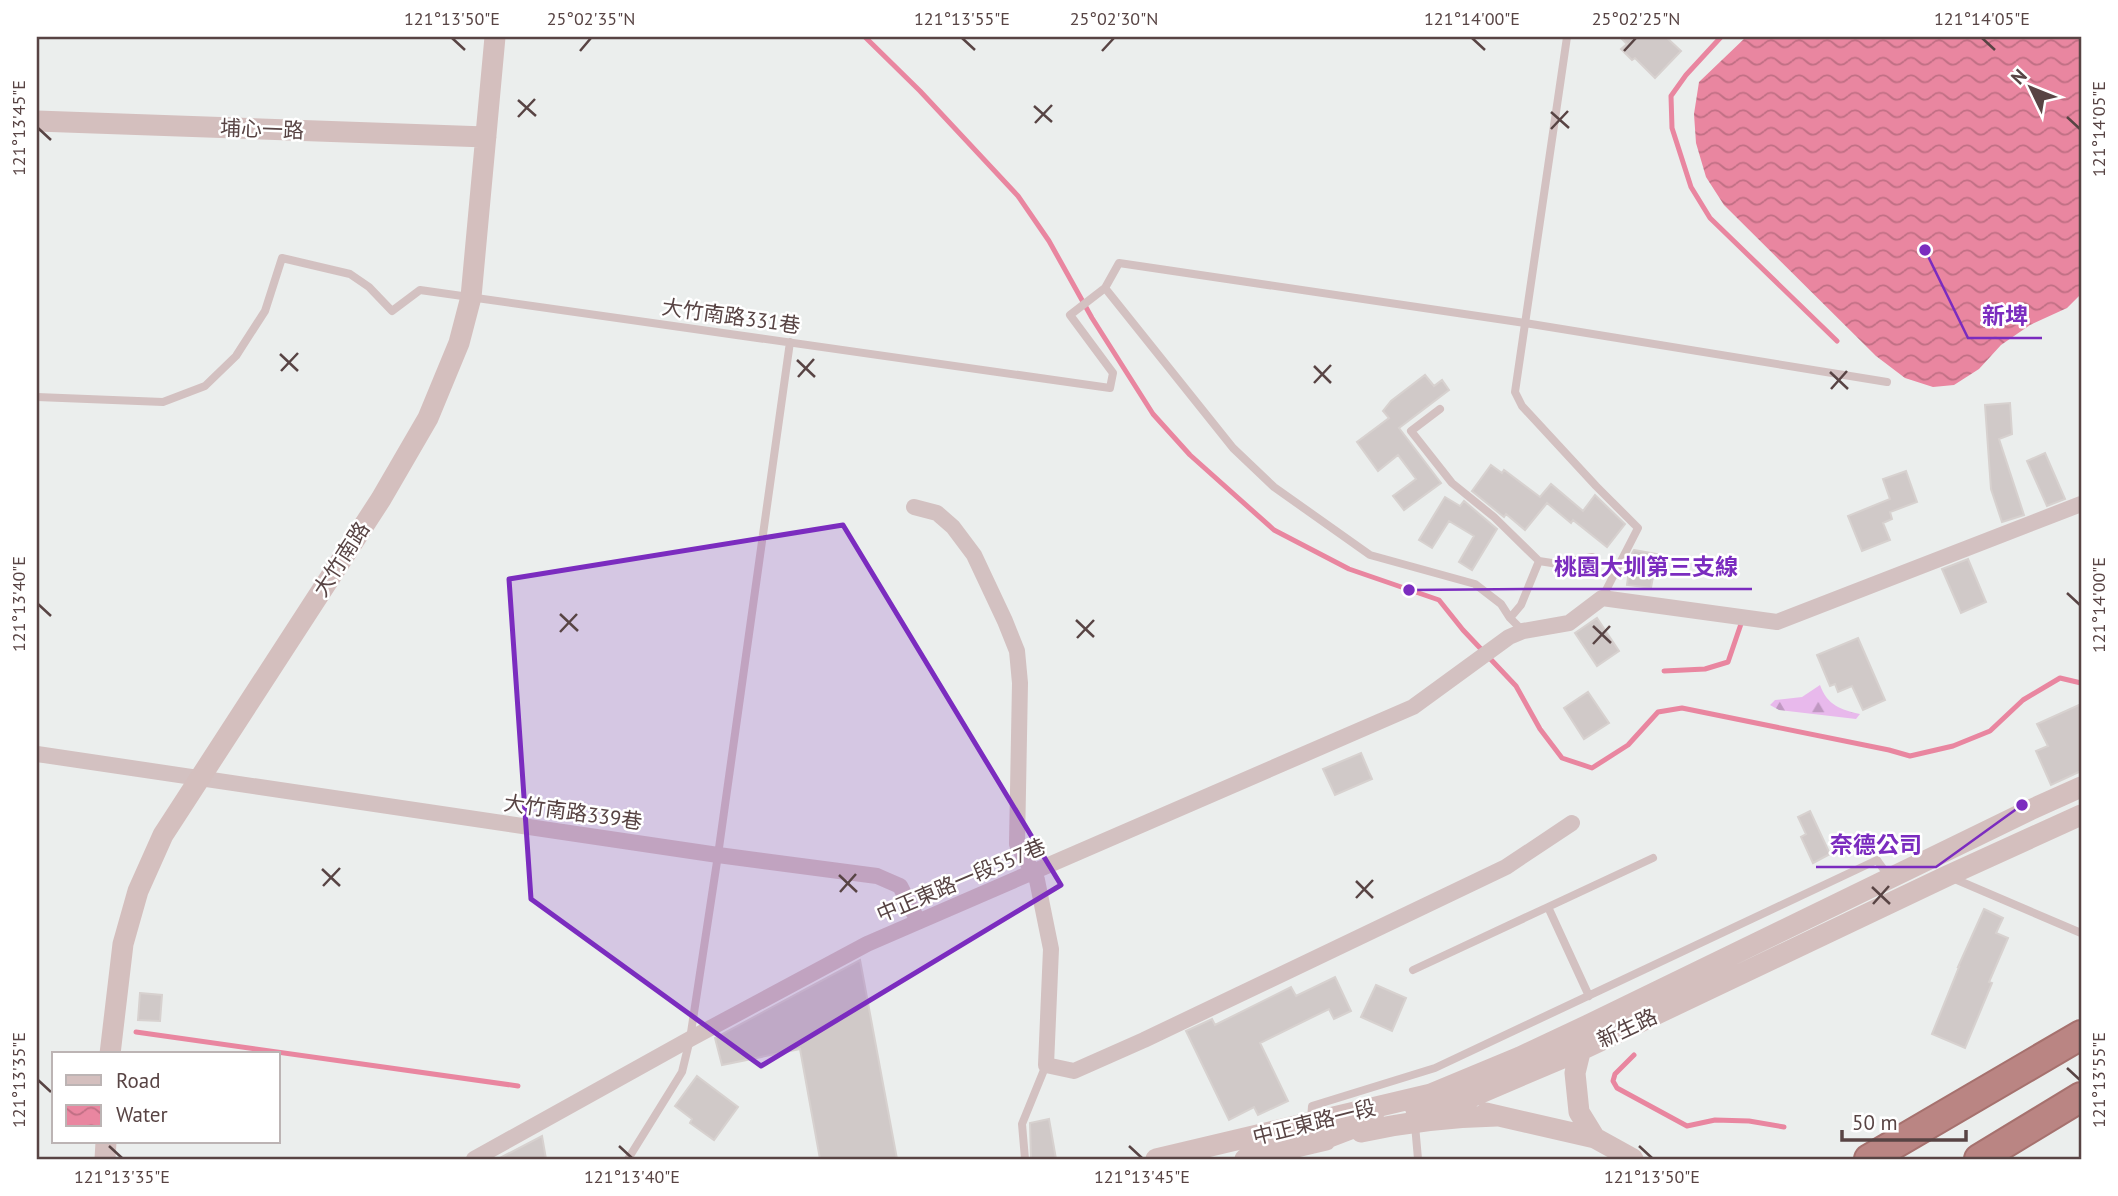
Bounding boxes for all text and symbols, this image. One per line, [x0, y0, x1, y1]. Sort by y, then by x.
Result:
text: 121°13'50"E [404, 7, 500, 30]
text: 25°02'35"N [547, 7, 635, 30]
text: 121°13'55"E [914, 7, 1010, 30]
text: 25°02'30"N [1070, 7, 1158, 30]
text: 121°14'00"E [1424, 7, 1520, 30]
text: 25°02'25"N [1592, 7, 1680, 30]
text: 121°14'05"E [1934, 7, 2030, 30]
north arrow [1996, 52, 2066, 122]
text: N [2006, 64, 2032, 89]
text: 121°13'45"E [7, 80, 30, 176]
text: 121°14'05"E [2087, 81, 2110, 177]
street label: 埔心一路 [220, 114, 304, 144]
street label: 大竹南路331巷 [660, 293, 802, 339]
callout: 新埤 [1968, 294, 2042, 338]
text: 新埤 [1982, 301, 2028, 330]
street label: 大竹南路 [307, 516, 375, 602]
callout: 桃園大圳第三支線 [1540, 545, 1752, 589]
text: 桃園大圳第三支線 [1554, 552, 1738, 581]
text: 121°13'40"E [7, 556, 30, 652]
text: 121°14'00"E [2087, 557, 2110, 653]
street label: 大竹南路339巷 [502, 789, 644, 835]
callout: 奈德公司 [1816, 823, 1936, 867]
text: 奈德公司 [1830, 830, 1922, 859]
street label: 中正東路一段557巷 [872, 832, 1050, 928]
street label: 新生路 [1593, 1002, 1661, 1054]
text: 121°13'35"E [7, 1032, 30, 1128]
text: 121°13'55"E [2087, 1032, 2110, 1128]
legend [52, 1052, 280, 1144]
text: Road [116, 1067, 160, 1094]
street label: 中正東路一段 [1250, 1094, 1378, 1150]
scale bar [1842, 1098, 1966, 1142]
text: Water [116, 1101, 168, 1128]
text: 50 m [1852, 1109, 1898, 1136]
text: 121°13'35"E [74, 1165, 170, 1188]
text: 121°13'40"E [584, 1165, 680, 1188]
text: 121°13'45"E [1094, 1165, 1190, 1188]
text: 121°13'50"E [1604, 1165, 1700, 1188]

